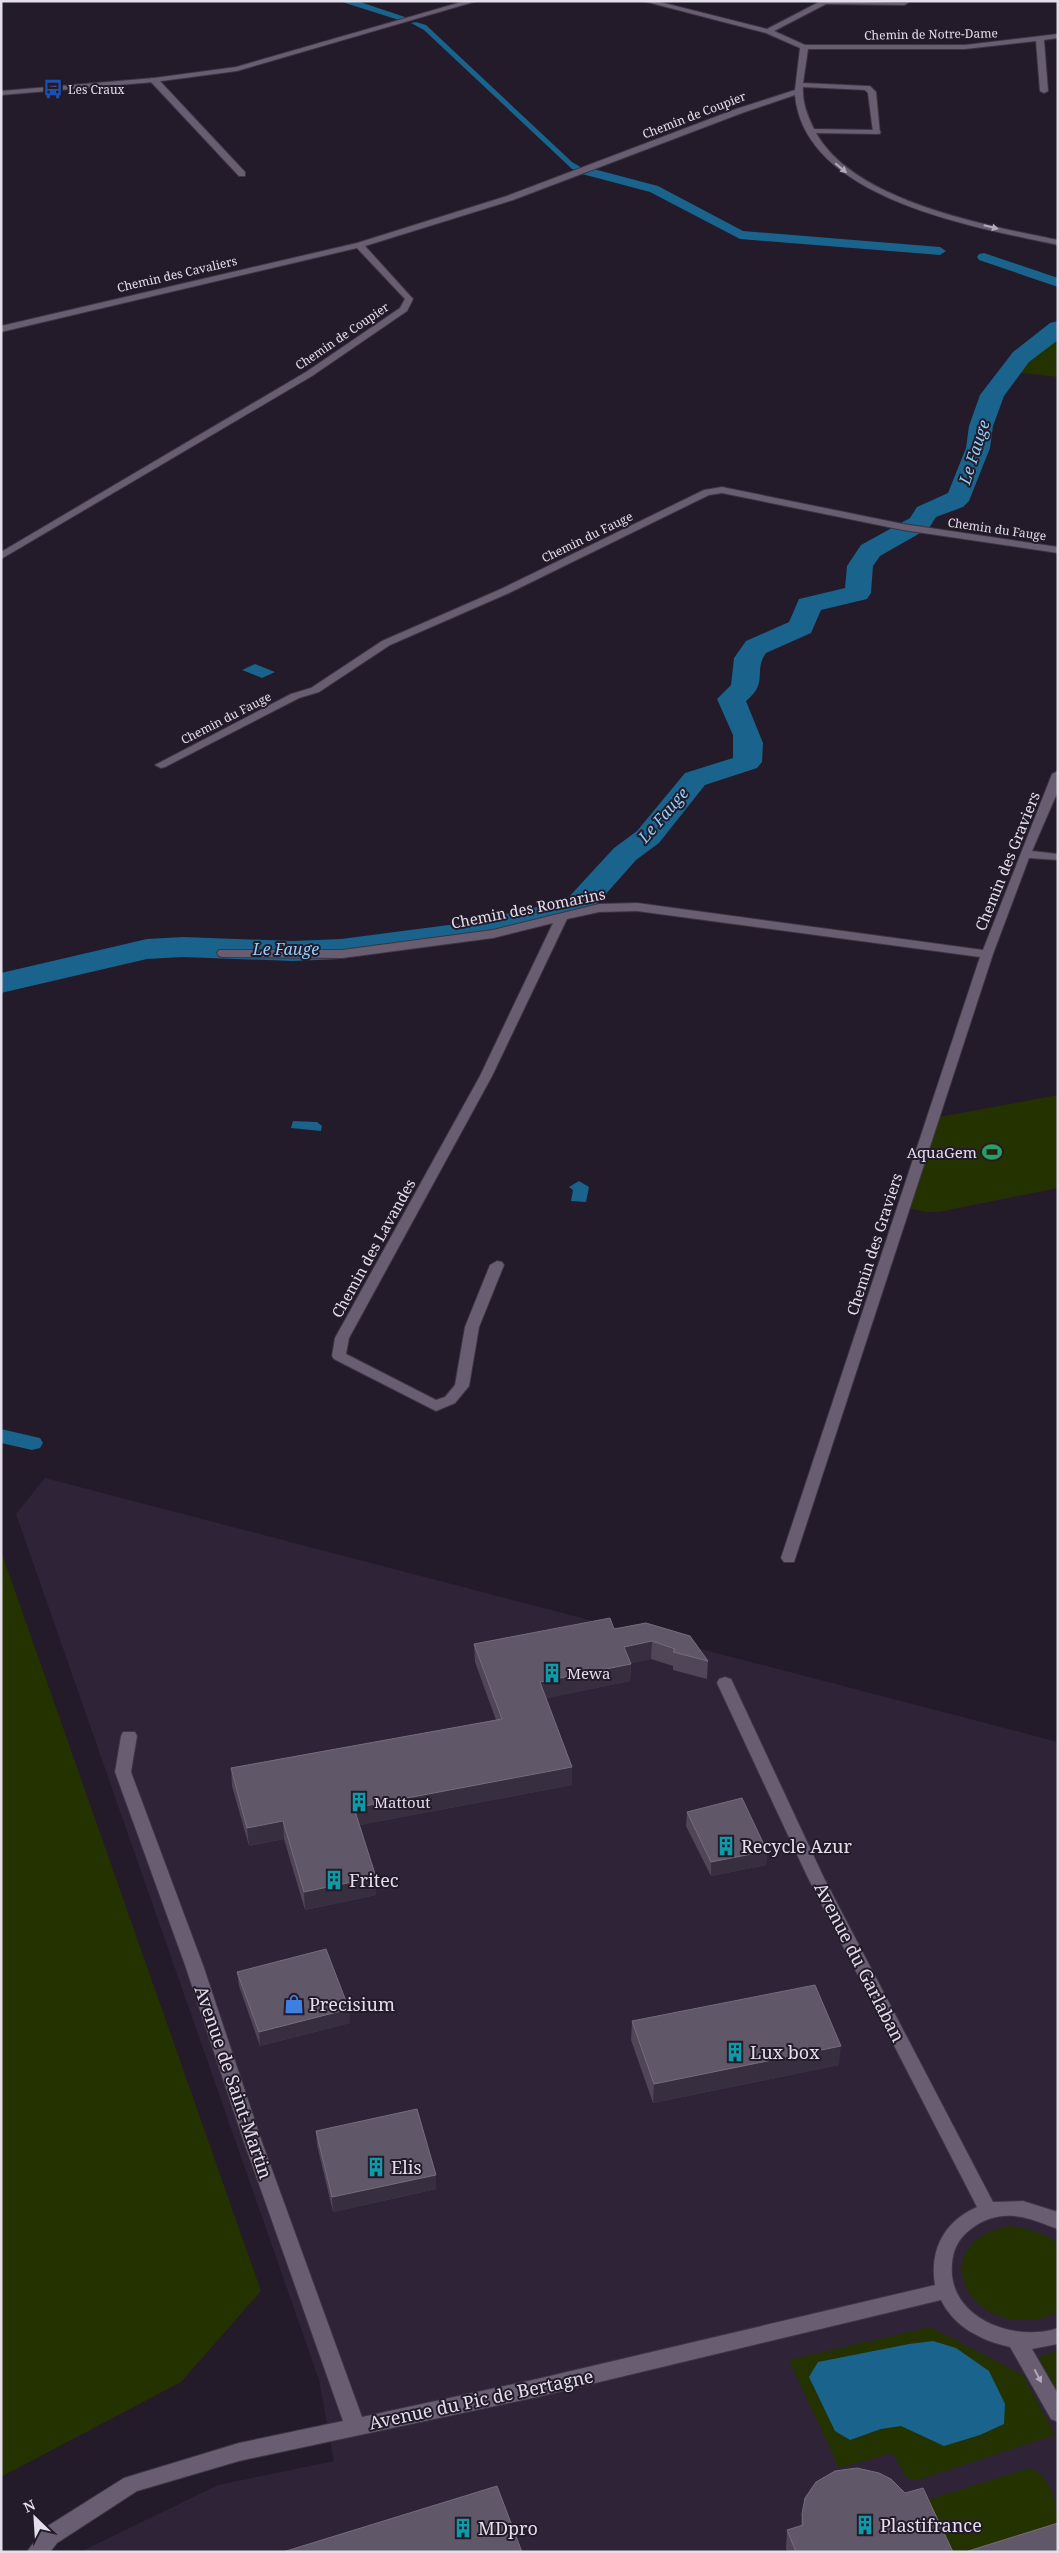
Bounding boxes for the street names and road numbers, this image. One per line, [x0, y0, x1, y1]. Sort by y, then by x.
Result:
street label: Chemin de Notre-Dame [864, 24, 998, 44]
street label: Chemin de Coupier [640, 87, 749, 143]
street label: Chemin des Cavaliers [115, 252, 239, 296]
street label: Chemin de Coupier [292, 298, 392, 374]
street label: Chemin du Fauge [539, 508, 635, 566]
street label: Chemin du Fauge [947, 514, 1047, 544]
street label: Chemin du Fauge [178, 688, 274, 748]
street label: Chemin des Graviers [970, 788, 1044, 934]
street label: Chemin des Romarins [449, 883, 607, 933]
street label: Chemin des Graviers [842, 1170, 907, 1318]
street label: Chemin des Lavandes [326, 1175, 420, 1321]
street label: Avenue du Garlaban [809, 1878, 911, 2046]
street label: Avenue de Saint-Martin [190, 1982, 278, 2182]
street label: Avenue du Pic de Bertagne [367, 2363, 595, 2435]

